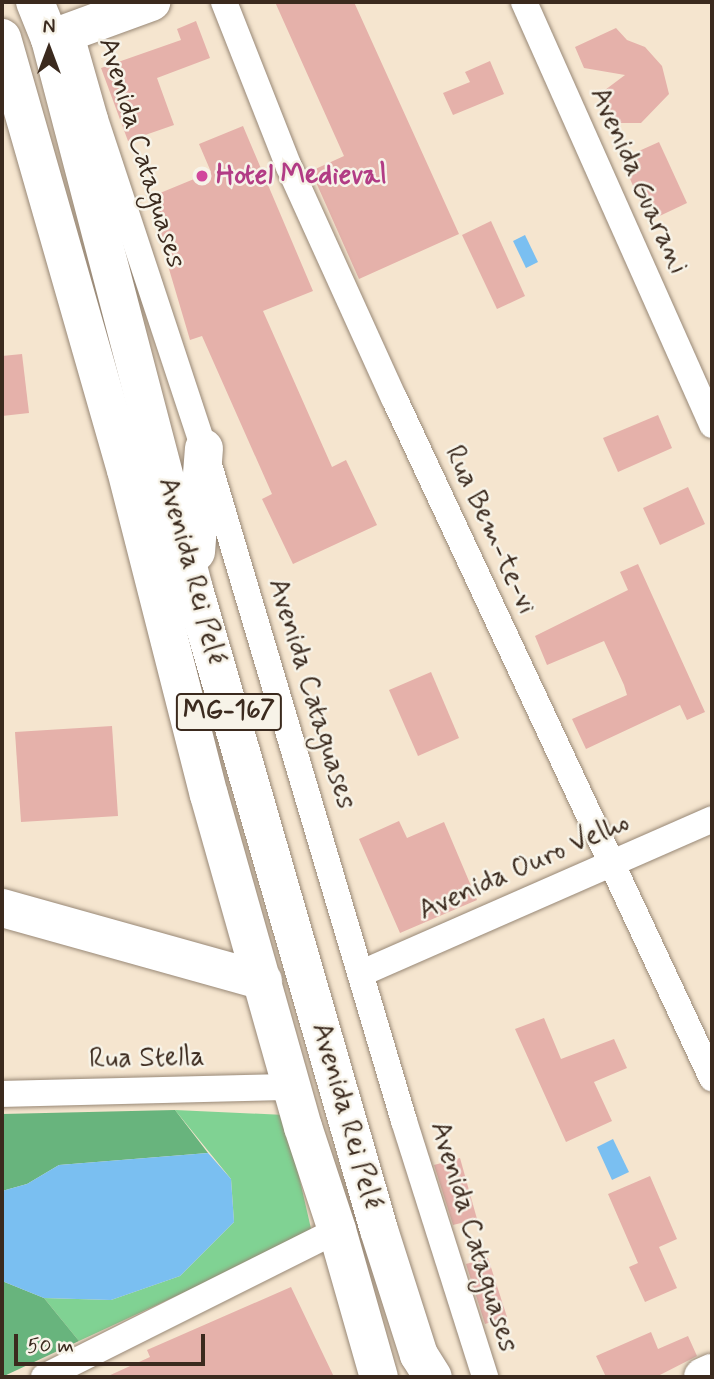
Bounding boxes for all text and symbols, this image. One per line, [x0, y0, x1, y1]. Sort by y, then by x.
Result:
north arrow [14, 14, 84, 84]
text: N [43, 15, 55, 40]
street label: Avenida Cataguases [90, 33, 192, 273]
street label: Avenida Guarani [582, 82, 694, 280]
place label: Hotel Medieval [216, 159, 386, 193]
marker: Hotel Medieval [194, 168, 210, 184]
street label: Rua Bem-te-vi [436, 440, 544, 620]
street label: Avenida Rei Pelé [150, 474, 232, 668]
street label: Avenida Cataguases [260, 574, 362, 814]
road number: MG-167 [175, 690, 283, 734]
street label: Avenida Ouro Velho [417, 807, 631, 927]
street label: Avenida Rei Pelé [303, 1019, 389, 1213]
street label: Rua Stella [89, 1041, 205, 1077]
street label: Avenida Cataguases [422, 1117, 524, 1357]
scale bar [18, 1320, 208, 1364]
text: 50 m [27, 1332, 74, 1360]

